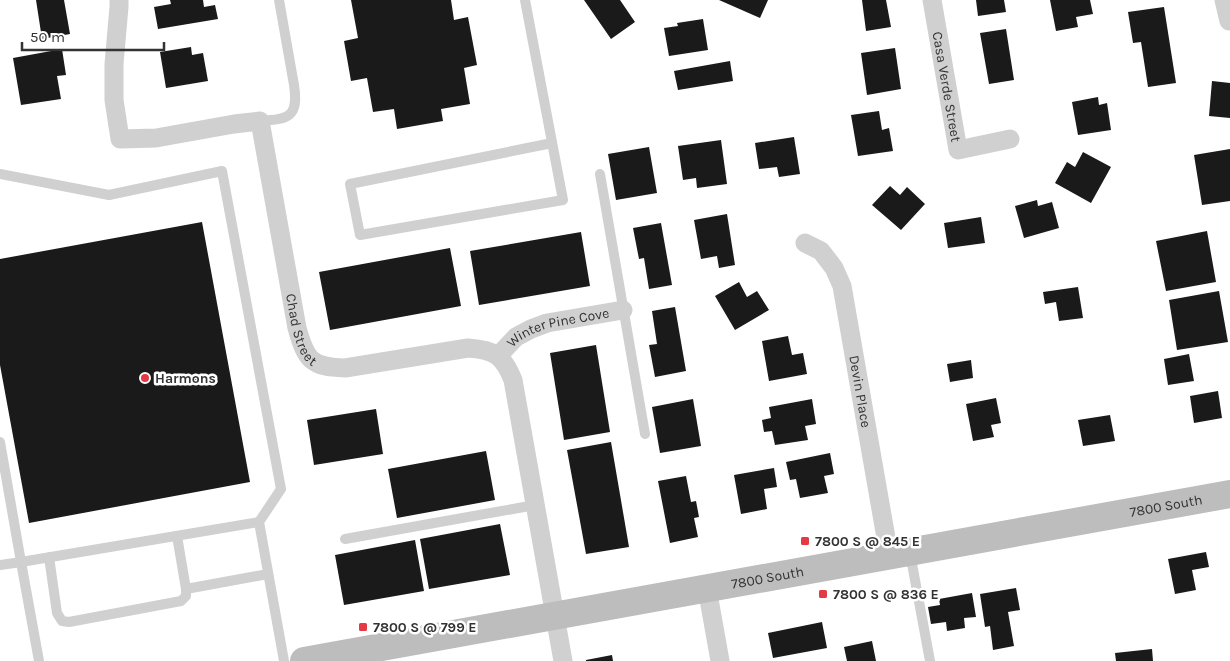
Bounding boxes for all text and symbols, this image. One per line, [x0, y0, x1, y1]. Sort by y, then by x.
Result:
scale bar [22, 20, 165, 52]
text: 50 m [30, 28, 65, 46]
street label: Casa Verde Street [929, 30, 965, 143]
street label: Chad Street [283, 292, 320, 369]
street label: Winter Pine Cove [503, 304, 610, 350]
street label: Devin Place [846, 354, 875, 429]
place label: Harmons [155, 370, 216, 387]
marker: Harmons [139, 372, 151, 384]
street label: 7800 South [1128, 491, 1204, 520]
place label: 7800 S @ 845 E [815, 533, 920, 550]
marker: 7800 S @ 845 E [799, 535, 811, 547]
street label: 7800 South [730, 563, 805, 592]
place label: 7800 S @ 836 E [833, 586, 939, 603]
marker: 7800 S @ 836 E [817, 588, 829, 600]
place label: 7800 S @ 799 E [373, 619, 476, 636]
marker: 7800 S @ 799 E [357, 621, 369, 633]

